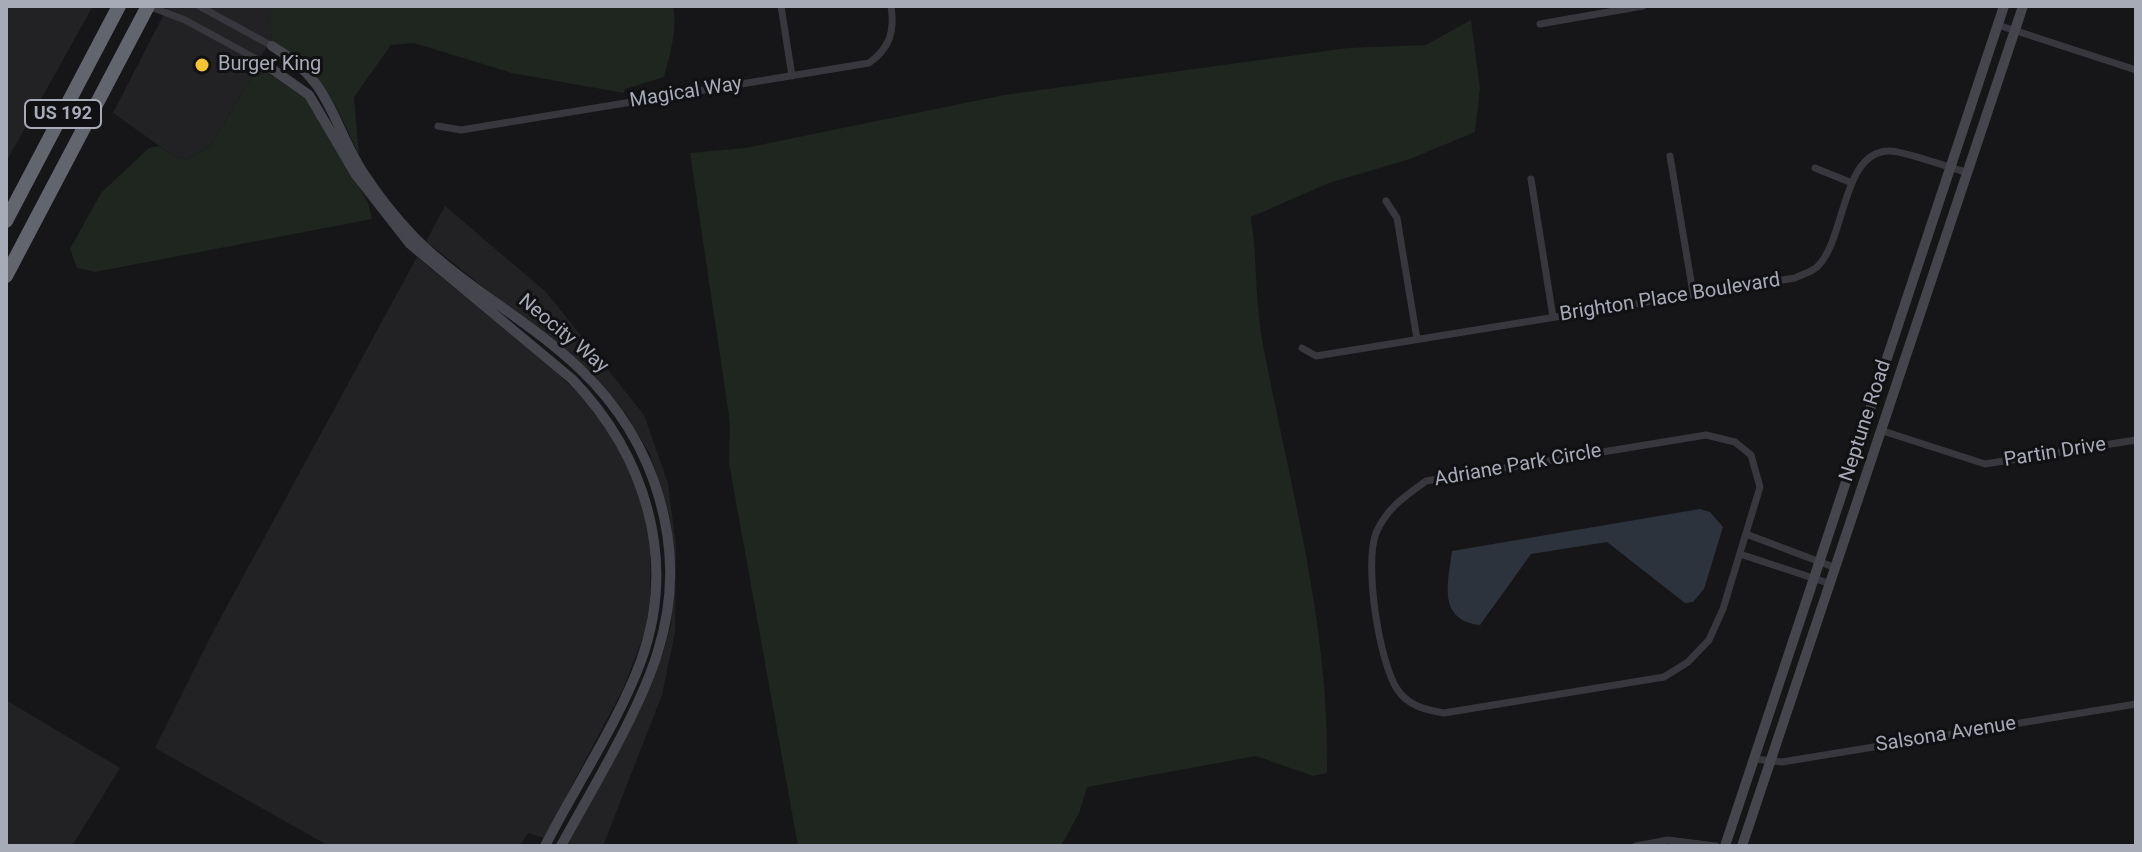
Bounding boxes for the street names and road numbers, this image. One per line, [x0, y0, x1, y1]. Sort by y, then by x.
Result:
street label: Magical Way [628, 72, 744, 114]
road number: US 192 [25, 100, 101, 128]
street label: Brighton Place Boulevard [1558, 269, 1782, 327]
street label: Neocity Way [513, 289, 613, 379]
street label: Neptune Road [1835, 357, 1897, 485]
street label: Partin Drive [2002, 433, 2108, 473]
street label: Adriane Park Circle [1433, 439, 1603, 493]
street label: Salsona Avenue [1874, 712, 2018, 758]

